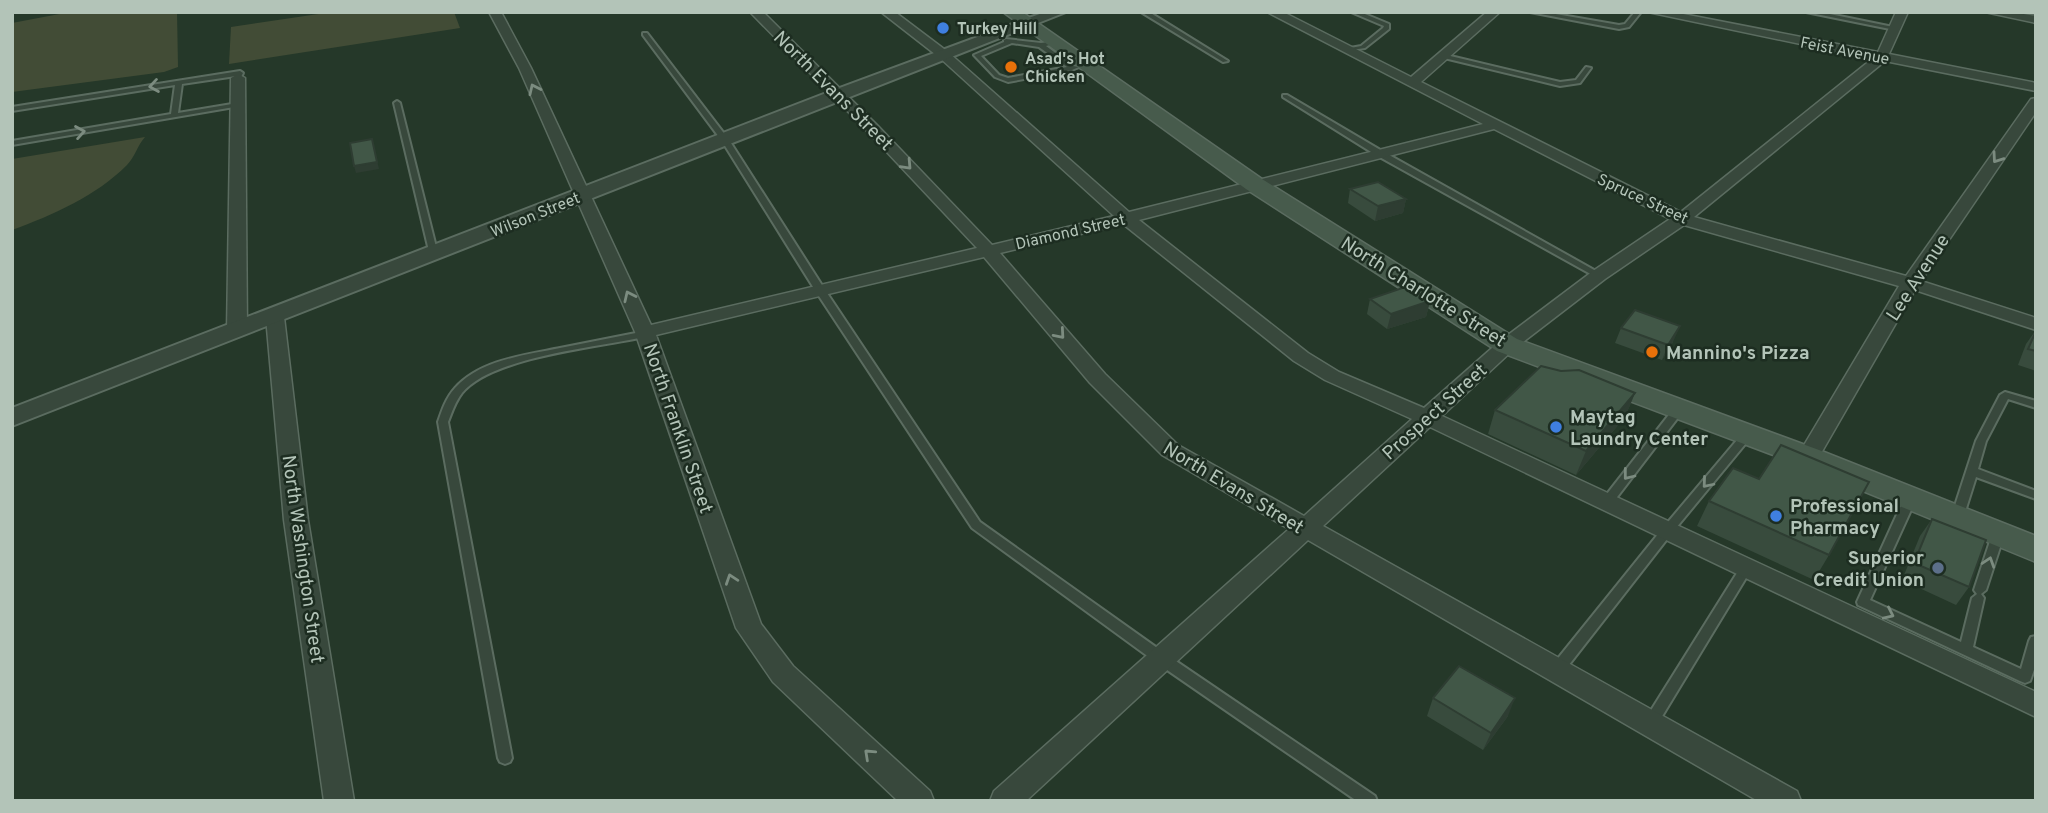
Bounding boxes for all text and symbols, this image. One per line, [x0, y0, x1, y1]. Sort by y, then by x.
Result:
marker: Turkey Hill [935, 20, 951, 36]
place label: Turkey Hill [957, 20, 1037, 40]
street label: North Evans Street [768, 26, 898, 156]
street label: Feist Avenue [1798, 34, 1891, 70]
place label: Asad's Hot Chicken [1025, 50, 1105, 88]
marker: Asad's Hot Chicken [1003, 59, 1019, 75]
one-way arrow [148, 79, 160, 94]
one-way arrow [528, 84, 542, 96]
one-way arrow [74, 125, 85, 140]
one-way arrow [1992, 151, 2005, 164]
one-way arrow [899, 157, 912, 170]
street label: Spruce Street [1593, 170, 1691, 230]
street label: Wilson Street [488, 189, 583, 243]
street label: Diamond Street [1013, 211, 1127, 255]
street label: Lee Avenue [1882, 230, 1956, 326]
street label: North Charlotte Street [1336, 232, 1510, 353]
one-way arrow [623, 291, 637, 303]
one-way arrow [1051, 326, 1064, 339]
street label: North Franklin Street [637, 340, 717, 517]
place label: Mannino's Pizza [1666, 342, 1810, 366]
marker: Mannino's Pizza [1644, 344, 1660, 360]
street label: Prospect Street [1378, 359, 1493, 466]
place label: Maytag Laundry Center [1570, 406, 1708, 452]
marker: Maytag Laundry Center [1548, 419, 1564, 435]
street label: North Evans Street [1158, 437, 1308, 540]
street label: North Washington Street [276, 454, 329, 665]
one-way arrow [1623, 467, 1636, 480]
one-way arrow [1703, 474, 1715, 487]
place label: Professional Pharmacy [1790, 495, 1899, 541]
marker: Professional Pharmacy [1768, 508, 1784, 524]
place label: Superior Credit Union [1813, 547, 1924, 593]
one-way arrow [1981, 557, 1996, 569]
marker: Superior Credit Union [1930, 560, 1946, 576]
one-way arrow [725, 573, 739, 585]
one-way arrow [1882, 606, 1894, 620]
one-way arrow [864, 750, 877, 763]

